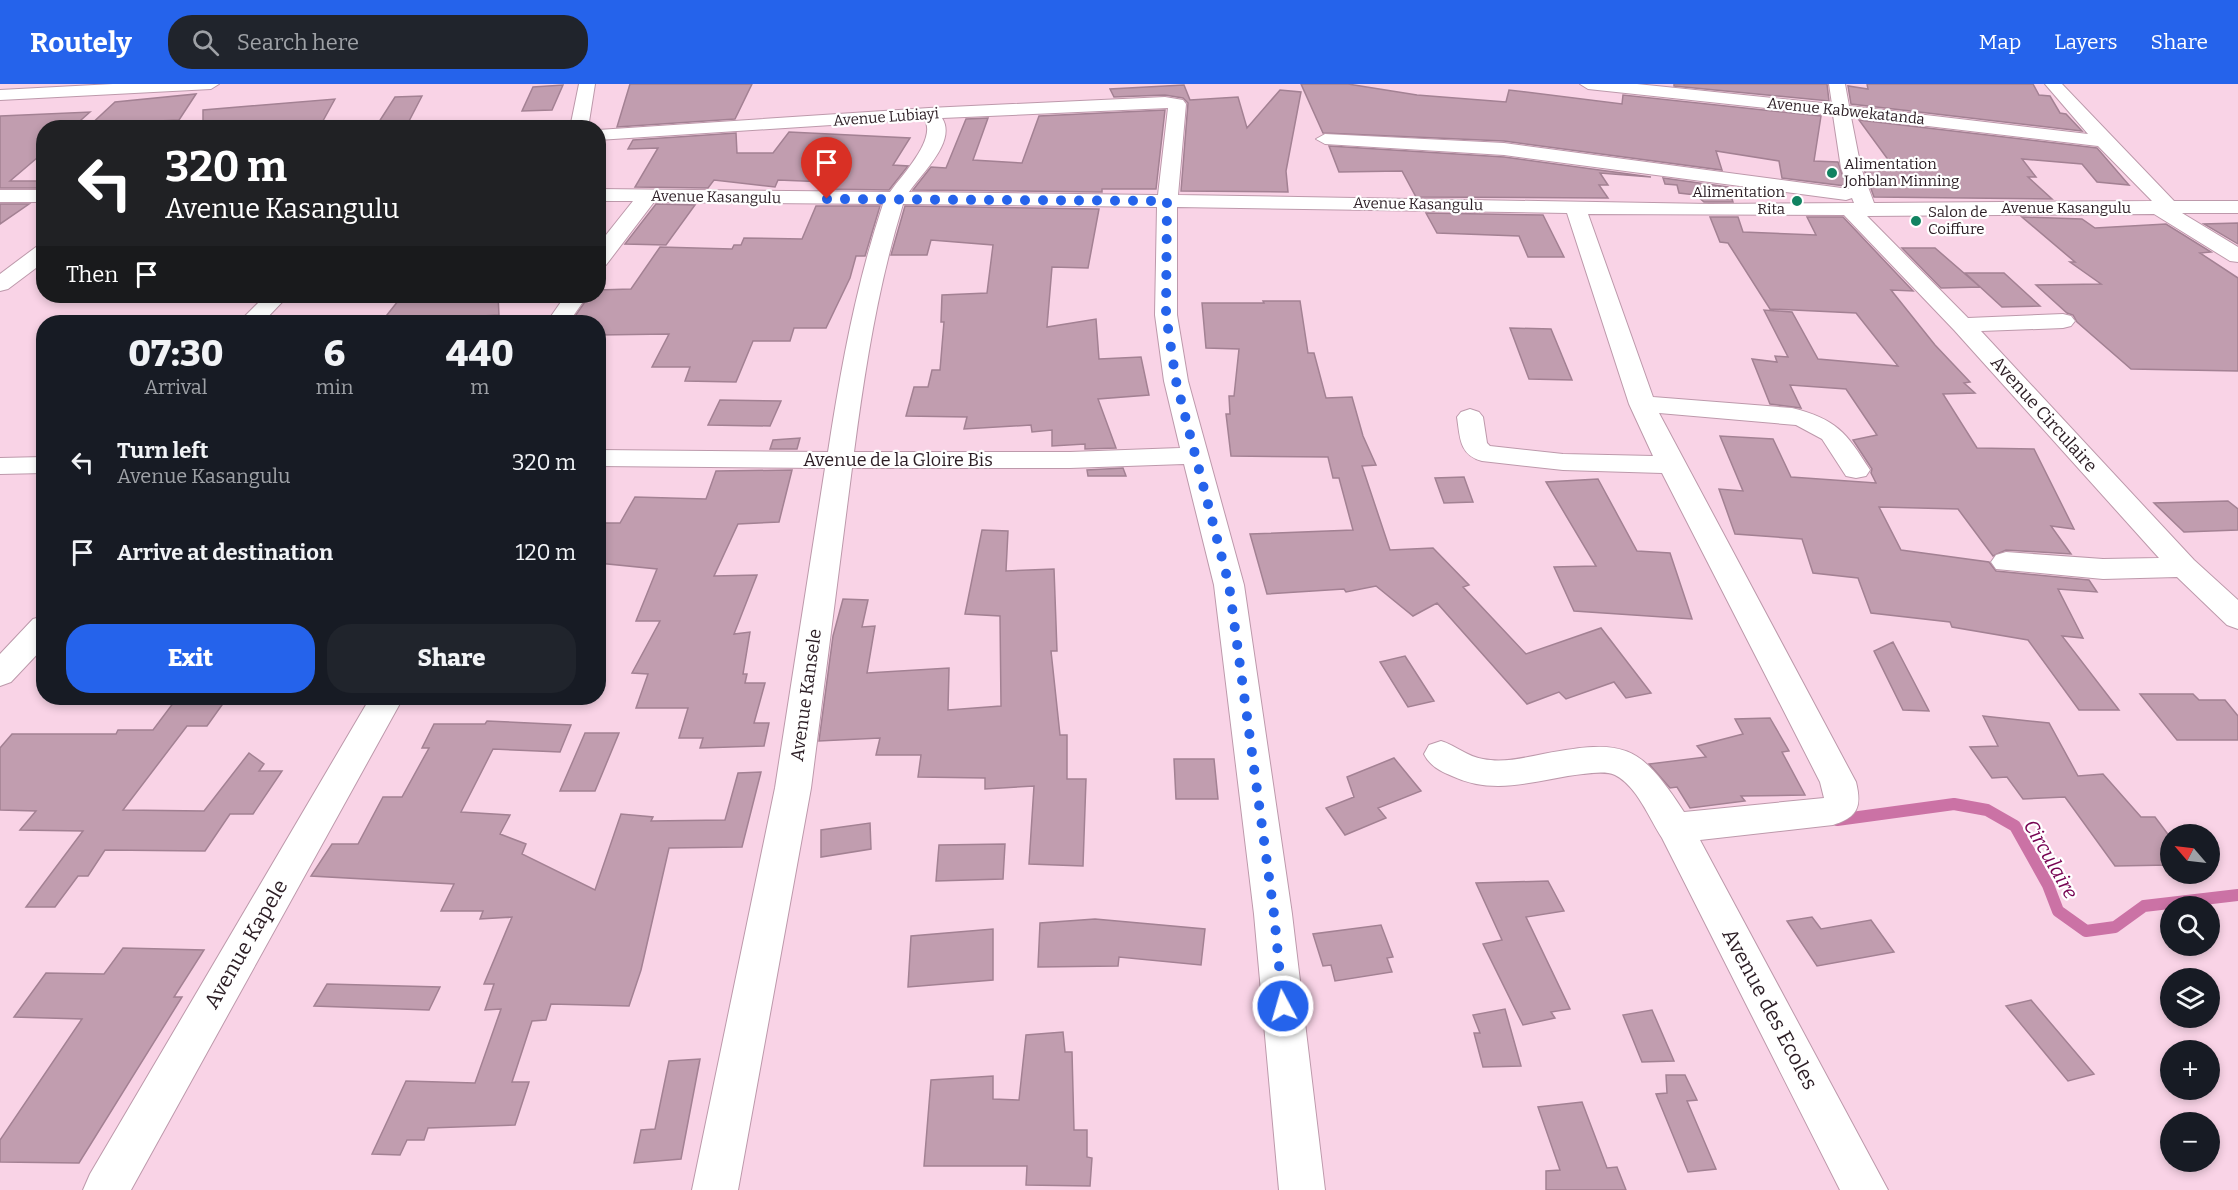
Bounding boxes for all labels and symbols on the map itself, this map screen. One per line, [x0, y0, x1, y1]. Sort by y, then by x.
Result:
street label: Avenue Kabwekatanda [1766, 94, 1926, 128]
street label: Avenue Lubiayi [832, 104, 940, 130]
pin [801, 137, 852, 199]
place label: Alimentation Johblan Minning [1843, 155, 1959, 190]
marker: Alimentation Johblan Minning [1825, 166, 1839, 180]
place label: Alimentation Rita [1692, 183, 1785, 218]
street label: Avenue Kasangulu [651, 187, 781, 207]
street label: Avenue Kasangulu [1353, 194, 1483, 214]
marker: Alimentation Rita [1790, 194, 1804, 208]
street label: Avenue Kasangulu [2001, 199, 2131, 217]
place label: Salon de Coiffure [1928, 203, 1987, 238]
marker: Salon de Coiffure [1909, 214, 1923, 228]
street label: Avenue Circulaire [1986, 351, 2102, 477]
street label: Avenue de la Gloire Bis [803, 449, 993, 471]
street label: Avenue Kansele [786, 627, 826, 763]
water label: Circulaire [2019, 815, 2083, 903]
north arrow [2160, 824, 2220, 884]
street label: Avenue Kapele [198, 875, 294, 1013]
street label: Avenue des Ecoles [1717, 924, 1823, 1094]
position arrow [1251, 974, 1315, 1038]

